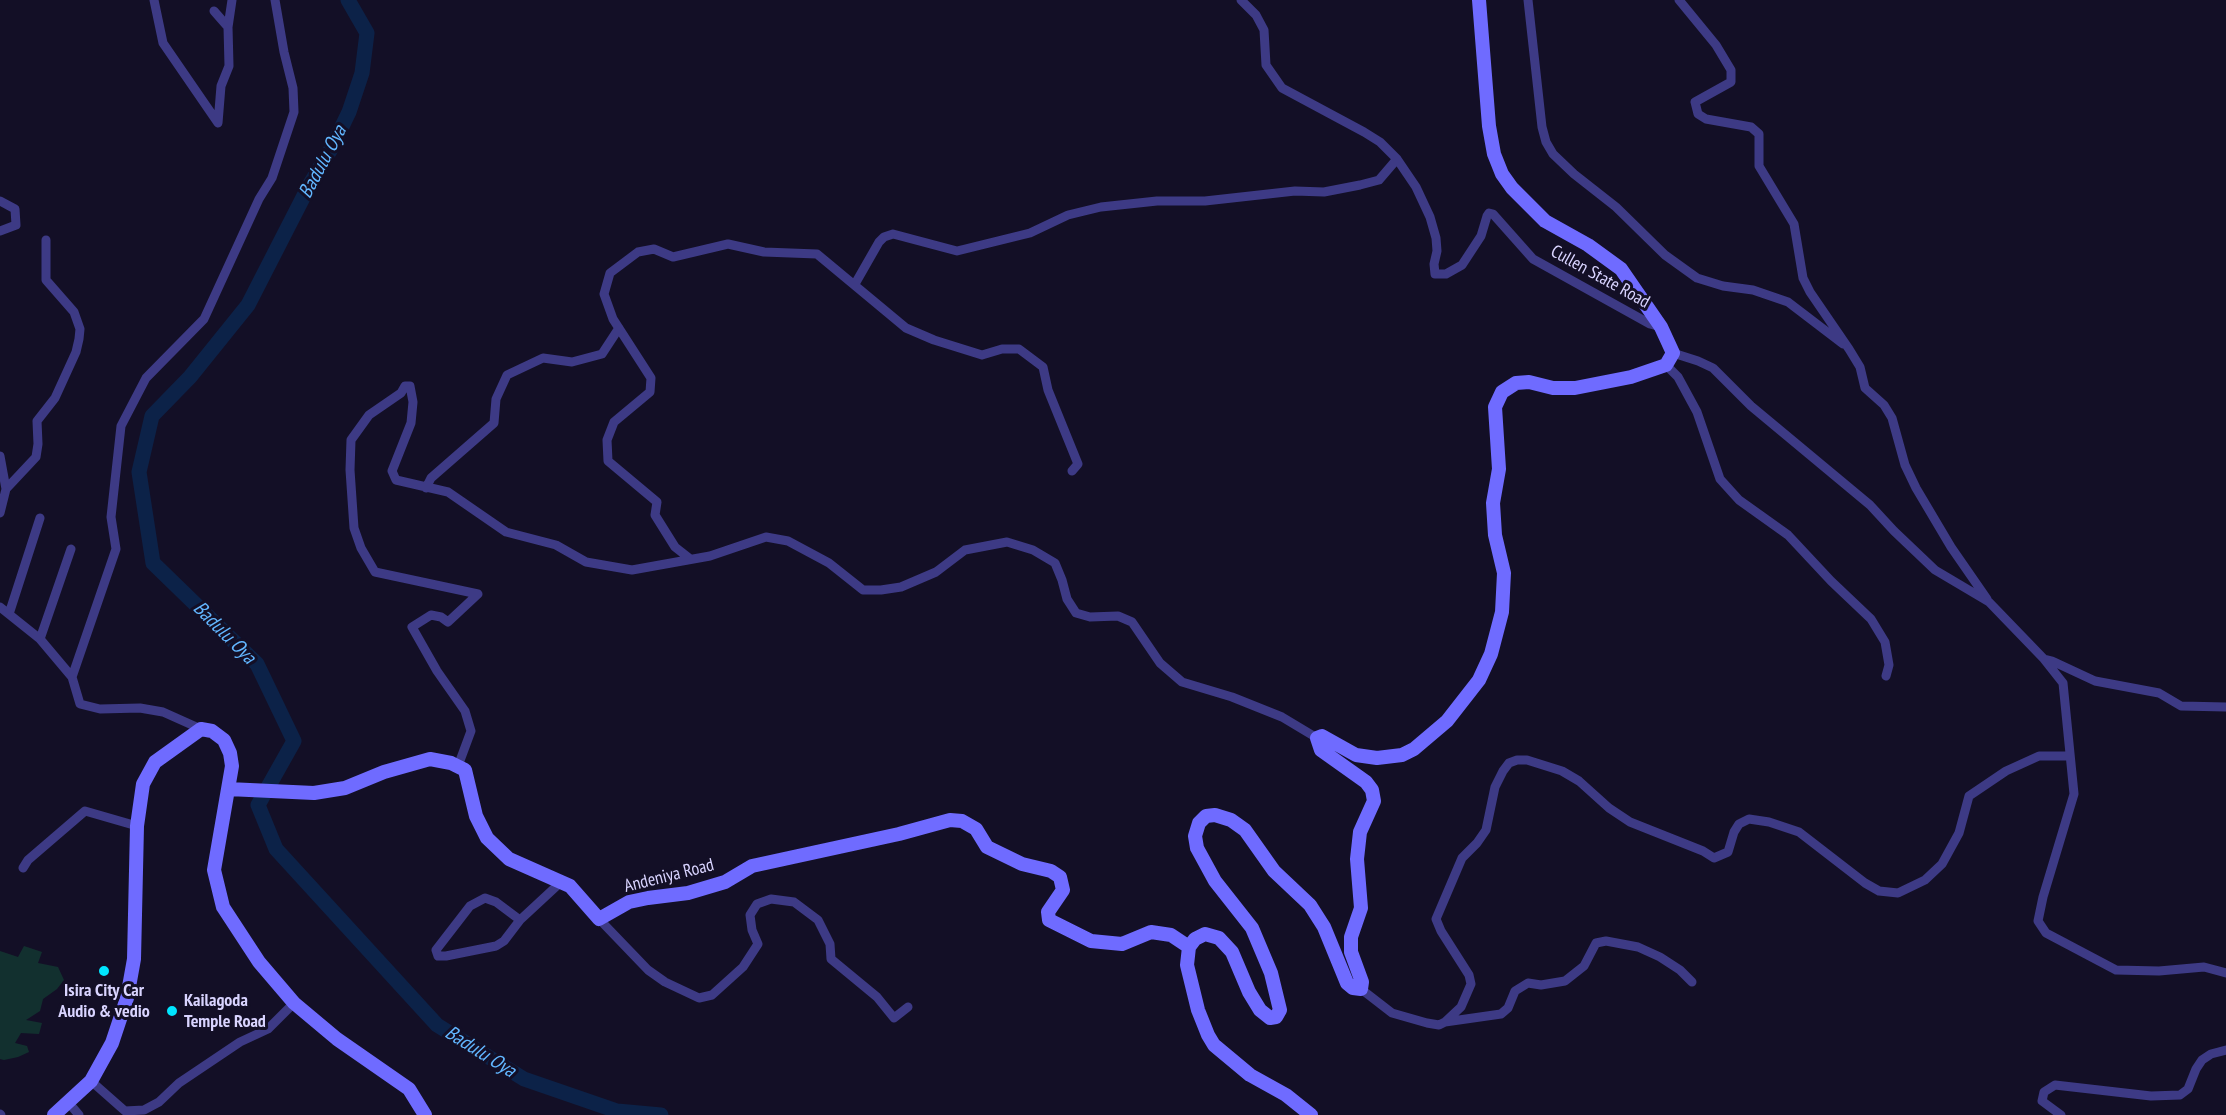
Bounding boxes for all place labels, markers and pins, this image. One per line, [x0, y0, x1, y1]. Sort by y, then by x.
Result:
marker: Isira City Car Audio & vedio [97, 964, 111, 978]
place label: Isira City Car Audio & vedio [58, 980, 150, 1022]
place label: Kailagoda Temple Road [184, 990, 266, 1032]
marker: Kailagoda Temple Road [165, 1004, 179, 1018]

